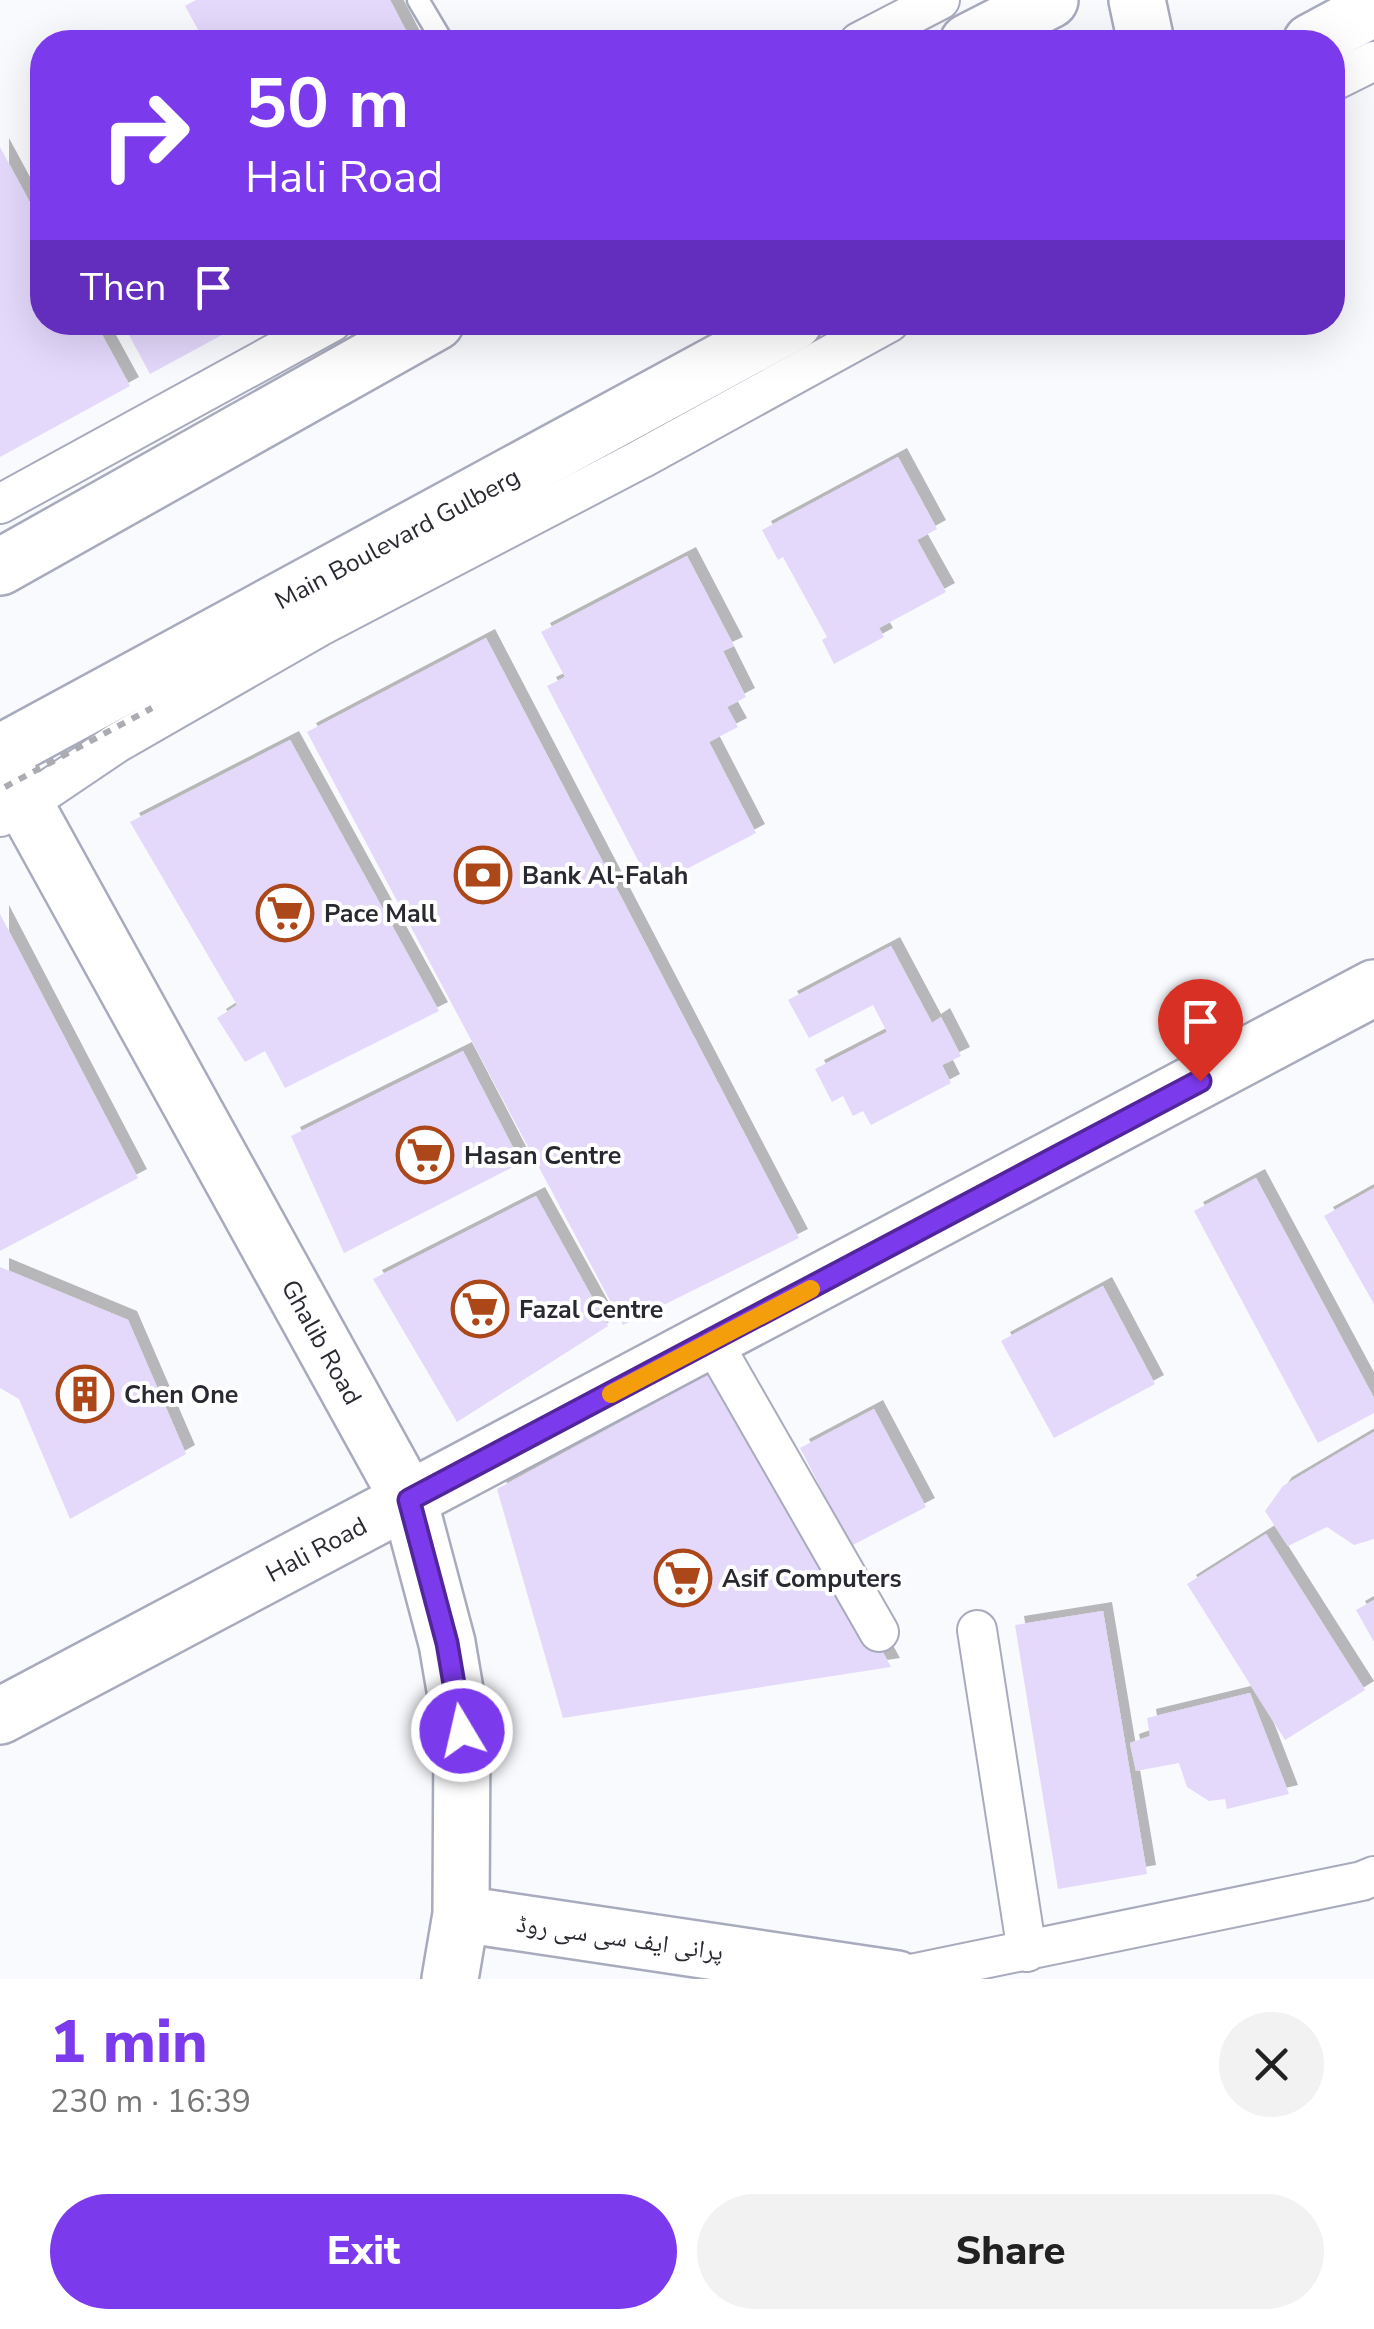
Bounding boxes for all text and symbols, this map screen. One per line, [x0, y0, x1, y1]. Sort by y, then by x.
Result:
text: 50 m [245, 56, 409, 152]
icon: right [80, 70, 210, 200]
text: Hali Road [245, 147, 443, 208]
icon: arrive [186, 260, 241, 315]
text: Then [80, 262, 166, 313]
street label: Main Boulevard Gulberg [269, 460, 526, 618]
bank icon: Bank Al-Falah [453, 845, 513, 905]
place label: Bank Al-Falah [522, 859, 688, 893]
supermarket icon: Pace Mall [255, 883, 315, 943]
place label: Pace Mall [324, 897, 437, 931]
pin [1158, 979, 1243, 1082]
icon: arrive [1173, 994, 1228, 1049]
supermarket icon: Hasan Centre [395, 1125, 455, 1185]
place label: Hasan Centre [464, 1139, 621, 1173]
street label: Ghalib Road [273, 1274, 369, 1411]
supermarket icon: Fazal Centre [450, 1279, 510, 1339]
place label: Fazal Centre [519, 1293, 663, 1327]
building icon: Chen One [55, 1364, 115, 1424]
place label: Chen One [124, 1378, 238, 1412]
street label: Hali Road [260, 1509, 373, 1591]
supermarket icon: Asif Computers [653, 1548, 713, 1608]
place label: Asif Computers [722, 1562, 902, 1596]
position arrow [410, 1679, 514, 1783]
street label: پرانی ایف سی سی روڈ [514, 1907, 725, 1969]
text: 1 min [50, 2001, 208, 2083]
button: close [1219, 2012, 1324, 2117]
text: 230 m · 16:39 [50, 2080, 251, 2123]
button: Exit [50, 2194, 677, 2309]
button: Share [697, 2194, 1324, 2309]

